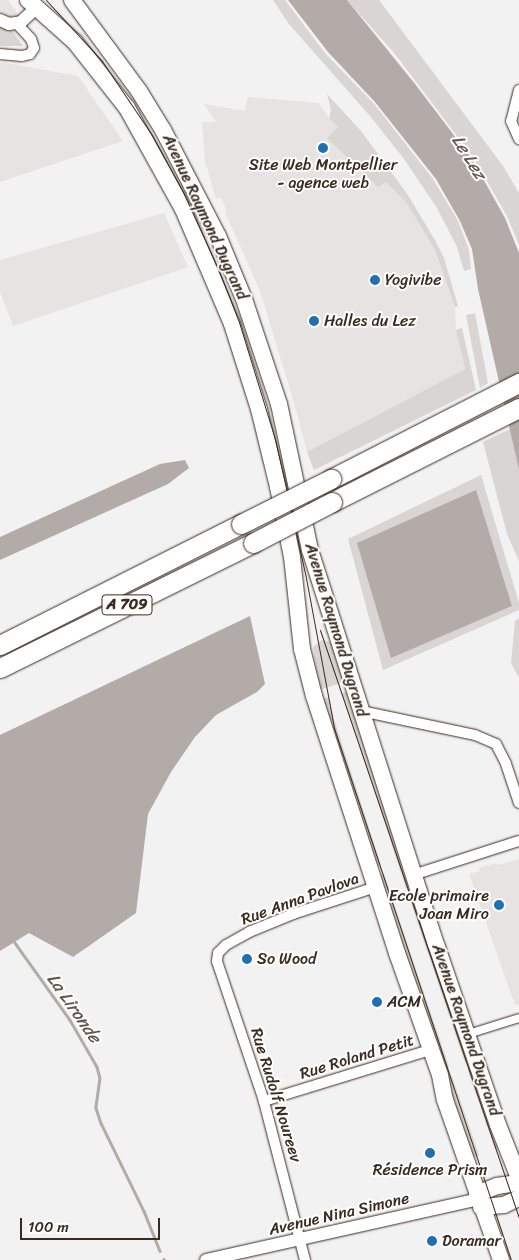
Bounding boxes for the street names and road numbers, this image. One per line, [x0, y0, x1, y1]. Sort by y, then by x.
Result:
street label: Avenue Raymond Dugrand [158, 131, 252, 303]
street label: Avenue Raymond Dugrand [300, 541, 372, 719]
road number: A 709 [101, 592, 153, 618]
street label: Rue Anna Pavlova [238, 869, 362, 929]
street label: Avenue Raymond Dugrand [427, 941, 505, 1119]
street label: Rue Rudolf Noureev [247, 1026, 305, 1164]
street label: Rue Roland Petit [297, 1030, 417, 1084]
street label: Avenue Nina Simone [267, 1189, 411, 1239]

